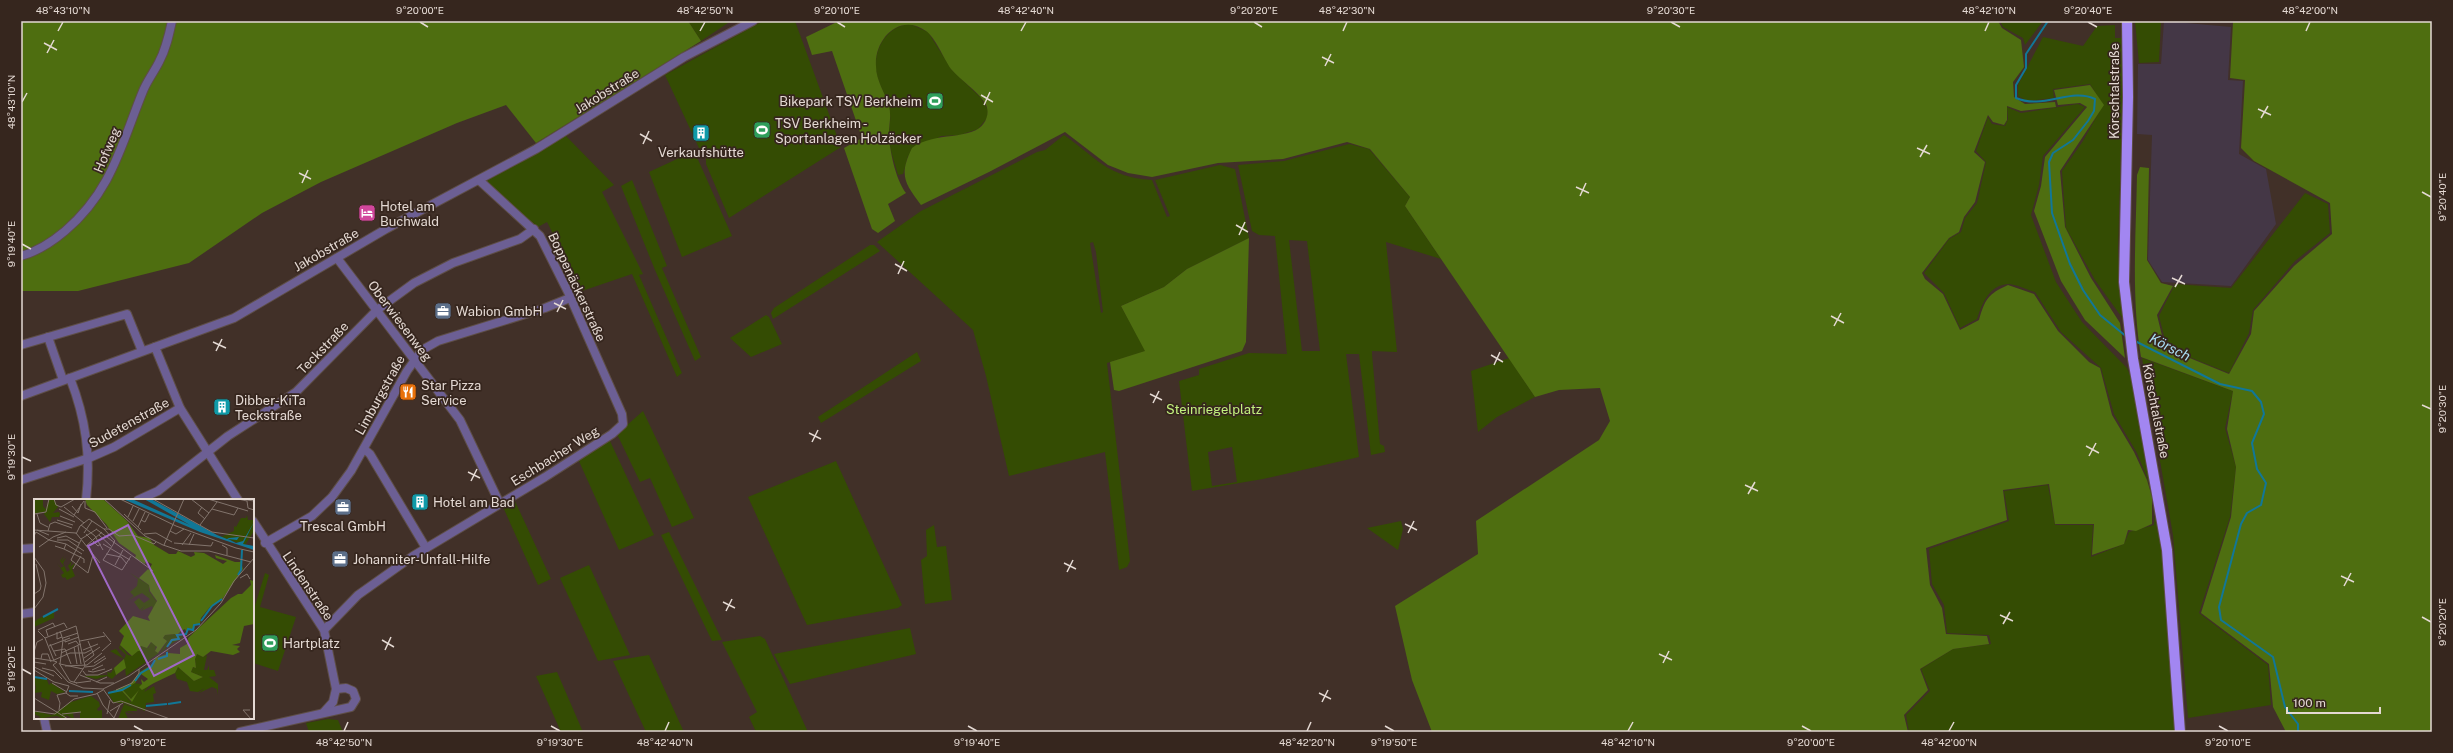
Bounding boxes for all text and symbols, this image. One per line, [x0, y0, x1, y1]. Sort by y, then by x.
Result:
text: 48°43'10"N [36, 4, 90, 16]
text: 9°20'00"E [396, 4, 444, 16]
text: 48°42'50"N [677, 4, 733, 16]
text: 9°20'10"E [814, 4, 860, 16]
text: 48°42'40"N [998, 4, 1054, 16]
text: 9°20'20"E [1230, 4, 1278, 16]
text: 48°42'30"N [1319, 4, 1375, 16]
text: 9°20'30"E [1647, 4, 1695, 16]
text: 48°42'10"N [1962, 4, 2016, 16]
text: 9°20'40"E [2064, 4, 2112, 16]
text: 48°42'00"N [2282, 4, 2338, 16]
street label: Körschtalstraße [2107, 43, 2122, 139]
street label: Jakobstraße [572, 65, 642, 117]
text: 48°43'10"N [5, 75, 17, 129]
sports icon: Bikepark TSV Berkheim [925, 91, 945, 111]
place label: Bikepark TSV Berkheim [779, 94, 922, 109]
place label: TSV Berkheim - Sportanlagen Holzäcker [775, 116, 922, 146]
sports icon: TSV Berkheim - Sportanlagen Holzäcker [752, 120, 772, 140]
building icon: Verkaufshütte [691, 123, 711, 143]
street label: Hofweg [91, 125, 123, 175]
place label: Verkaufshütte [658, 145, 744, 160]
text: 9°20'40"E [2436, 173, 2448, 221]
place label: Hotel am Buchwald [380, 199, 439, 229]
hotel icon: Hotel am Buchwald [357, 203, 377, 223]
text: 9°19'40"E [5, 221, 17, 267]
street label: Jakobstraße [291, 225, 361, 275]
street label: Boppenäckerstraße [545, 230, 609, 344]
street label: Oberwiesenweg [365, 278, 435, 364]
office icon: Wabion GmbH [433, 301, 453, 321]
place label: Wabion GmbH [456, 304, 542, 319]
street label: Teckstraße [294, 319, 352, 377]
water label: Körsch [2147, 330, 2193, 364]
street label: Limburgstraße [352, 353, 408, 437]
street label: Körschtalstraße [2139, 362, 2173, 460]
place label: Star Pizza Service [421, 378, 481, 408]
restaurant icon: Star Pizza Service [398, 382, 418, 402]
text: 9°20'30"E [2436, 385, 2448, 433]
place label: Dibber-KiTa Teckstraße [235, 393, 306, 423]
street label: Sudetenstraße [86, 395, 172, 451]
building icon: Dibber-KiTa Teckstraße [212, 397, 232, 417]
park label: Steinriegelplatz [1166, 402, 1262, 417]
street label: Eschbacher Weg [508, 423, 602, 489]
text: 9°19'30"E [5, 434, 17, 480]
building icon: Hotel am Bad [410, 492, 430, 512]
place label: Hotel am Bad [433, 495, 515, 510]
office icon: Trescal GmbH [333, 497, 353, 517]
inset map [34, 499, 254, 719]
place label: Trescal GmbH [300, 519, 386, 534]
street label: Lindenstraße [280, 549, 336, 623]
office icon: Johanniter-Unfall-Hilfe [330, 549, 350, 569]
place label: Johanniter-Unfall-Hilfe [353, 552, 490, 567]
text: 9°20'20"E [2436, 598, 2448, 646]
sports icon: Hartplatz [260, 633, 280, 653]
place label: Hartplatz [283, 636, 340, 651]
text: 9°19'20"E [5, 646, 17, 692]
scale bar [2287, 689, 2380, 715]
text: 100 m [2293, 696, 2326, 710]
text: 9°19'20"E [120, 736, 166, 748]
text: 48°42'50"N [316, 736, 372, 748]
text: 9°19'30"E [537, 736, 583, 748]
text: 48°42'40"N [637, 736, 693, 748]
text: 9°19'40"E [954, 736, 1000, 748]
text: 48°42'20"N [1279, 736, 1335, 748]
text: 9°19'50"E [1371, 736, 1417, 748]
text: 48°42'10"N [1601, 736, 1655, 748]
text: 9°20'00"E [1787, 736, 1835, 748]
text: 48°42'00"N [1921, 736, 1977, 748]
text: 9°20'10"E [2205, 736, 2251, 748]

